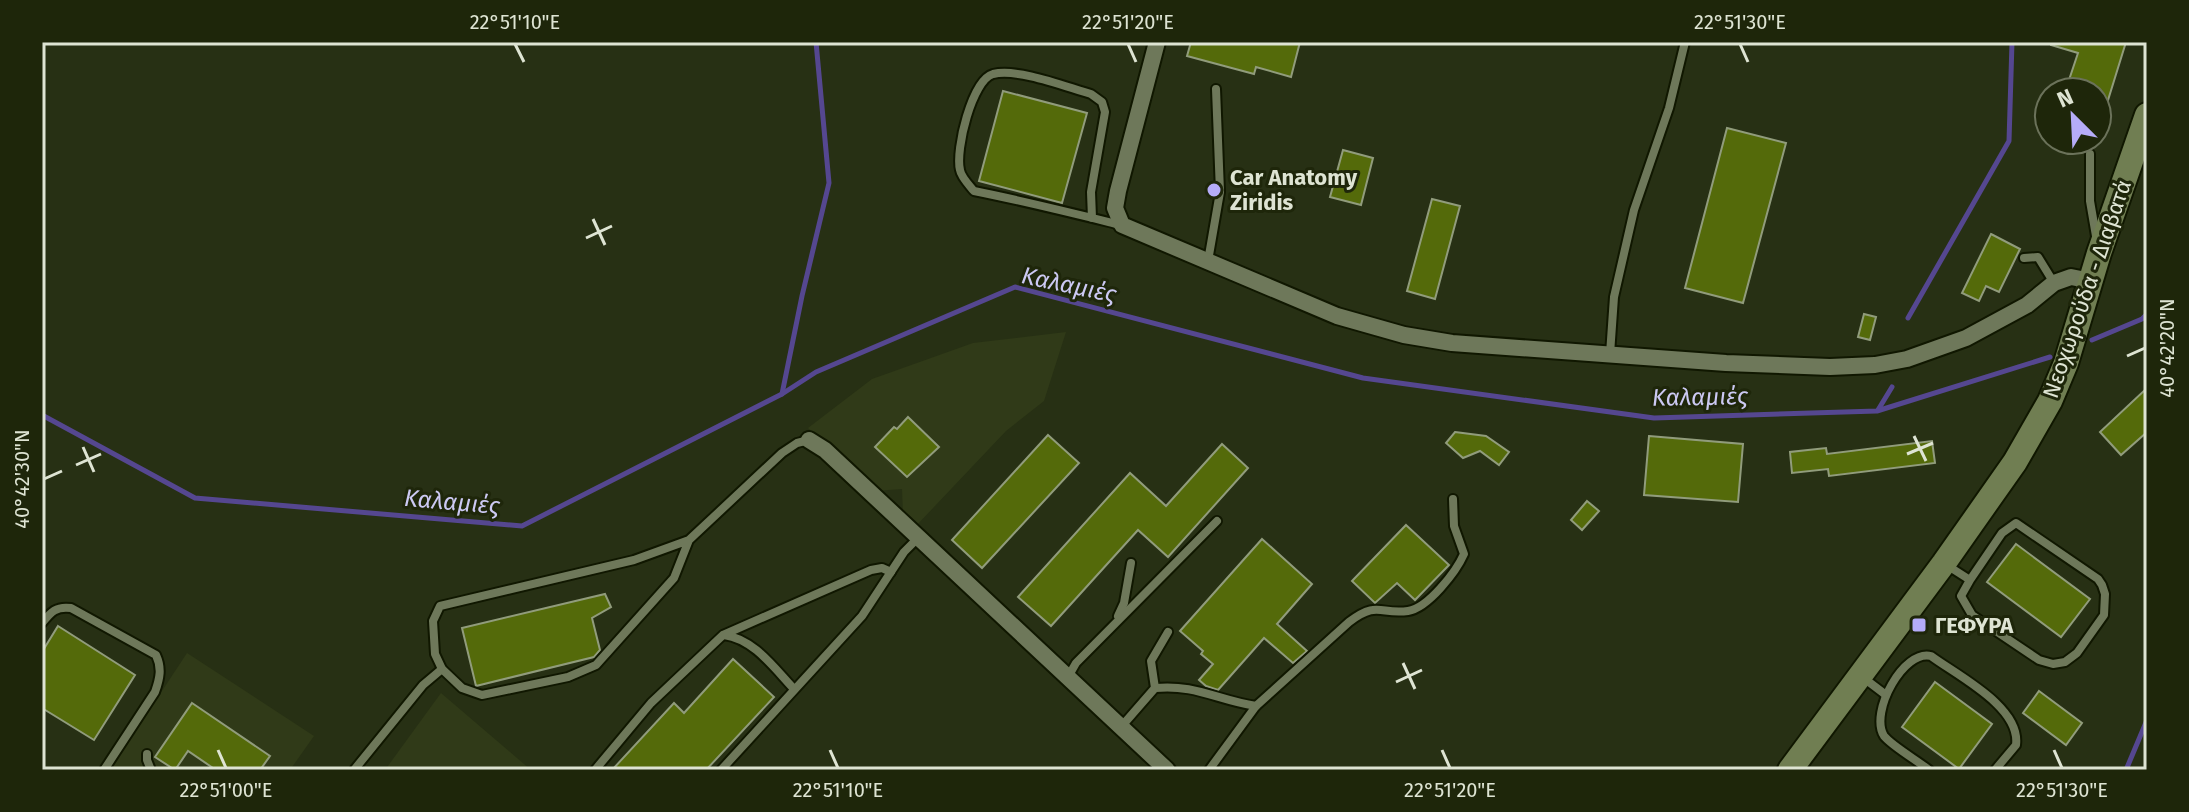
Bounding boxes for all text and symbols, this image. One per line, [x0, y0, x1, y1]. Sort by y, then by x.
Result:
text: 22°51'10"E [470, 10, 560, 34]
text: 22°51'20"E [1082, 10, 1174, 34]
text: 22°51'30"E [1694, 10, 1786, 34]
north arrow [2033, 76, 2113, 156]
text: N [2053, 83, 2077, 113]
place label: Car Anatomy Ziridis [1230, 164, 1358, 216]
street label: Νεοχωρούδα - Διαβατά [2037, 176, 2137, 402]
marker: Car Anatomy Ziridis [1205, 181, 1223, 199]
water label: Καλαμιές [1019, 261, 1120, 309]
text: 40°42'20"N [2155, 298, 2179, 398]
water label: Καλαμιές [1652, 382, 1749, 412]
text: 40°42'30"N [10, 429, 34, 529]
water label: Καλαμιές [403, 484, 502, 520]
place label: ΓΕΦΥΡΑ [1935, 612, 2014, 639]
marker: ΓΕΦΥΡΑ [1910, 616, 1928, 634]
text: 22°51'00"E [180, 778, 272, 802]
text: 22°51'10"E [793, 778, 883, 802]
text: 22°51'20"E [1404, 778, 1496, 802]
text: 22°51'30"E [2016, 778, 2108, 802]

